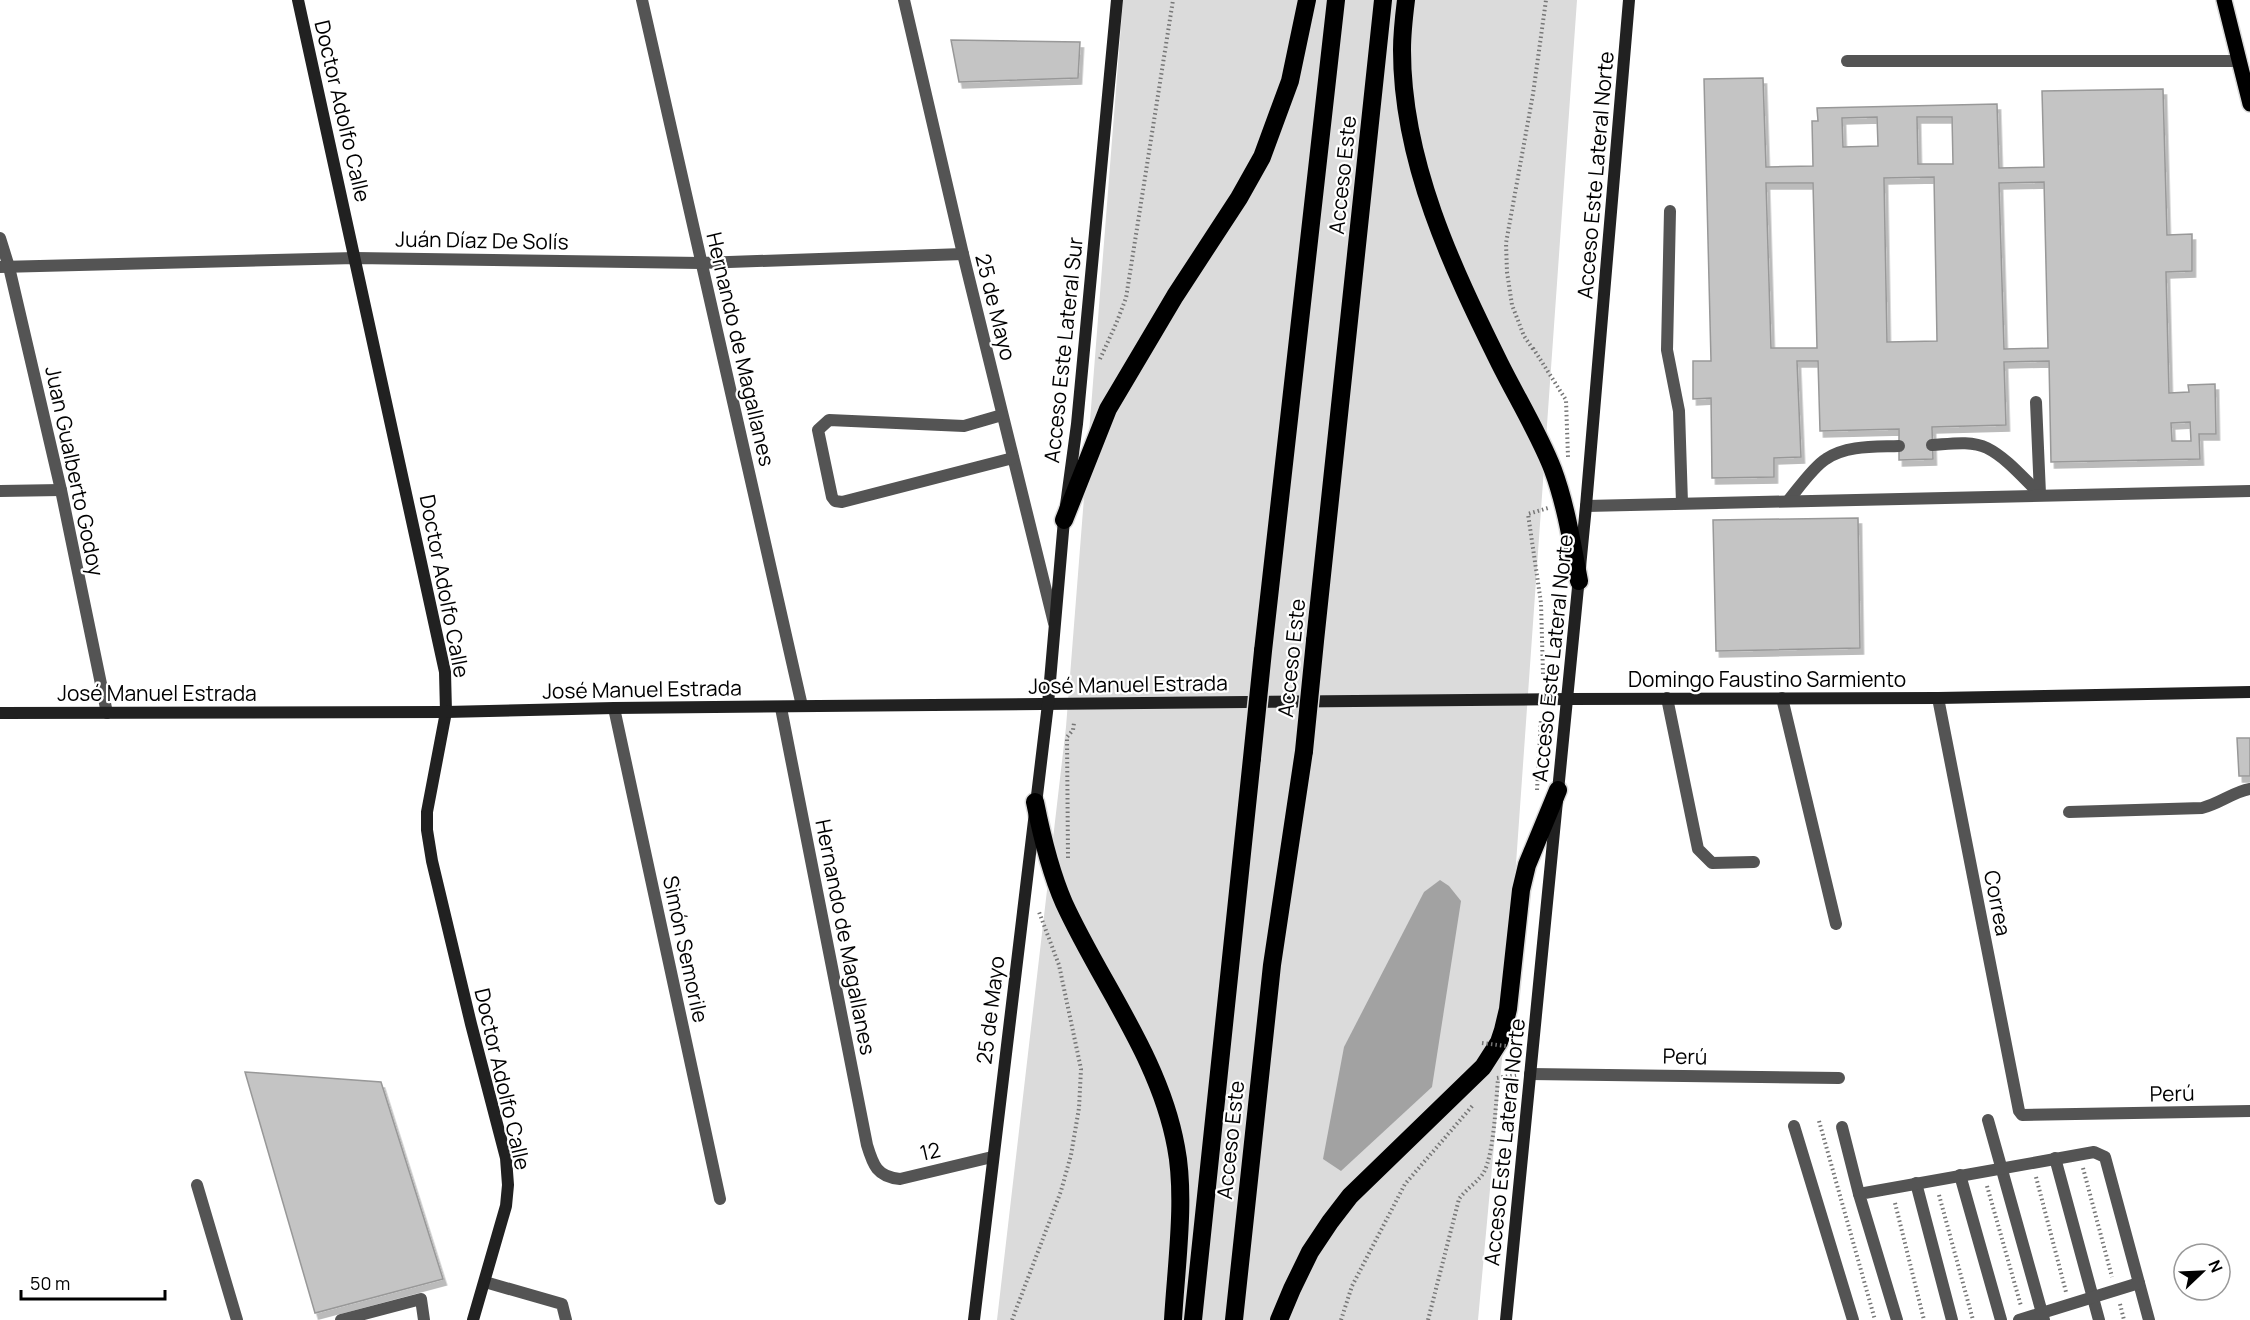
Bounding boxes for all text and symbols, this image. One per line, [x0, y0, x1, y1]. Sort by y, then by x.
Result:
street label: Doctor Adolfo Calle [308, 17, 378, 205]
street label: Acceso Este Lateral Norte [1570, 50, 1620, 300]
street label: Acceso Este [1322, 114, 1362, 236]
street label: Juán Díaz De Solís [395, 224, 569, 256]
street label: Hernando de Magallanes [700, 229, 782, 469]
street label: Acceso Este Lateral Sur [1037, 235, 1089, 464]
street label: 25 de Mayo [969, 251, 1023, 363]
street label: Juan Gualberto Godoy [39, 363, 111, 579]
street label: Doctor Adolfo Calle [414, 492, 476, 680]
street label: Acceso Este Lateral Norte [1525, 533, 1579, 783]
street label: Acceso Este [1271, 597, 1311, 719]
street label: Domingo Faustino Sarmiento [1628, 665, 1906, 693]
street label: José Manuel Estrada [1028, 668, 1228, 700]
street label: José Manuel Estrada [542, 673, 742, 705]
street label: José Manuel Estrada [57, 679, 257, 707]
street label: Hernando de Magallanes [809, 817, 883, 1057]
street label: Correa [1978, 868, 2018, 938]
street label: Simón Semorile [657, 873, 715, 1025]
street label: 25 de Mayo [969, 954, 1011, 1066]
street label: Doctor Adolfo Calle [468, 985, 538, 1173]
street label: Acceso Este Lateral Norte [1477, 1017, 1531, 1267]
street label: Perú [1662, 1042, 1708, 1070]
street label: Acceso Este [1210, 1079, 1250, 1201]
street label: Perú [2149, 1079, 2195, 1107]
street label: 12 [917, 1135, 943, 1167]
north arrow [2172, 1242, 2232, 1302]
text: N [2203, 1257, 2228, 1276]
scale bar [21, 1263, 165, 1301]
text: 50 m [30, 1271, 70, 1295]

